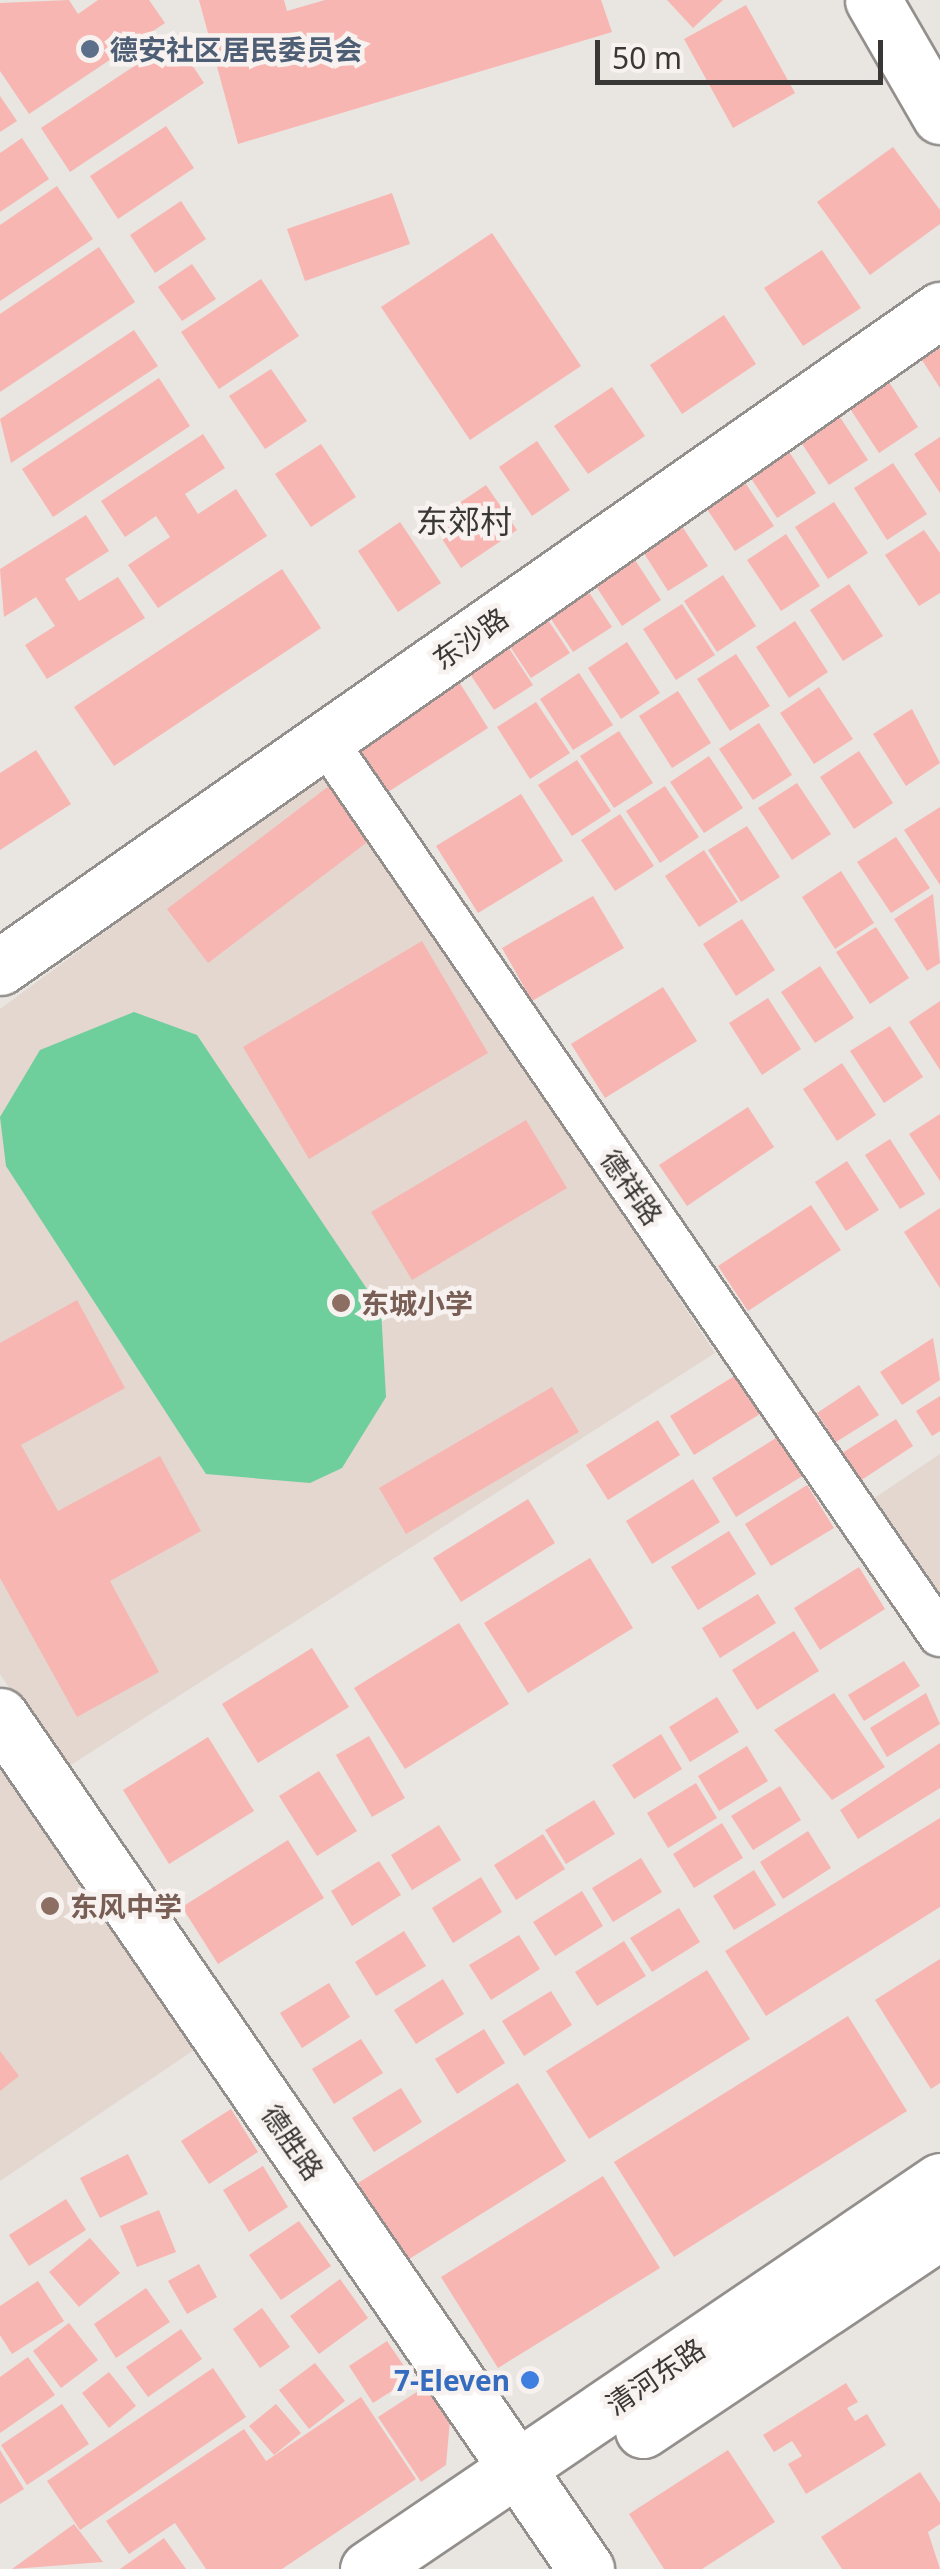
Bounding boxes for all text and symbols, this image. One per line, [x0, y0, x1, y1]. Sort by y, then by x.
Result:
scale bar [600, 20, 888, 82]
place label: 德安社区居民委员会 [110, 32, 362, 66]
text: 50 m [612, 37, 682, 78]
marker: 德安社区居民委员会 [79, 38, 101, 60]
district label: 东郊村 [416, 502, 512, 540]
street label: 东沙路 [426, 600, 514, 676]
street label: 德祥路 [594, 1143, 670, 1231]
place label: 东城小学 [361, 1286, 473, 1320]
marker: 东城小学 [330, 1292, 352, 1314]
place label: 东风中学 [70, 1889, 182, 1923]
marker: 东风中学 [39, 1895, 61, 1917]
street label: 德胜路 [255, 2098, 331, 2186]
street label: 清河东路 [599, 2331, 711, 2421]
place label: 7-Eleven [394, 2363, 510, 2397]
marker: 7-Eleven [519, 2369, 541, 2391]

